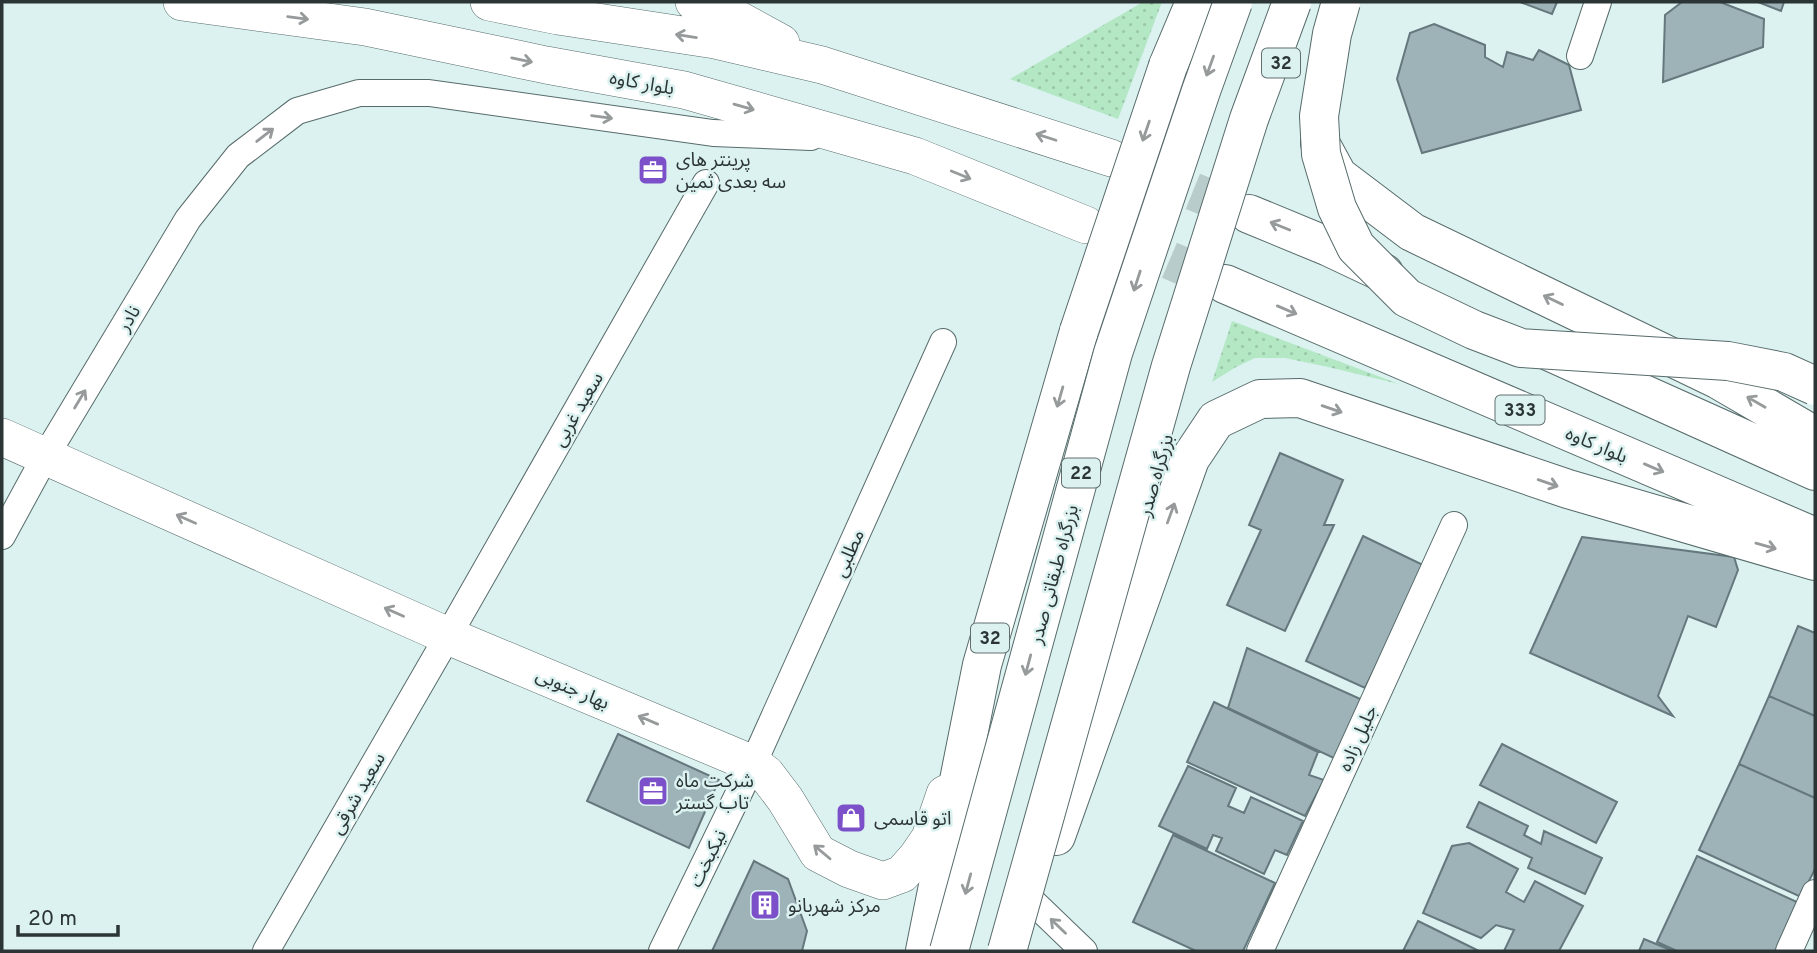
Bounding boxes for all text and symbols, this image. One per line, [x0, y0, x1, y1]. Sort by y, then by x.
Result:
one-way arrow [286, 11, 309, 24]
one-way arrow [675, 29, 697, 42]
road number: 32 [1262, 48, 1300, 78]
one-way arrow [510, 53, 533, 67]
one-way arrow [1203, 54, 1215, 76]
street label: بلوار کاوه [607, 66, 676, 101]
one-way arrow [732, 101, 755, 114]
one-way arrow [590, 111, 613, 124]
one-way arrow [1139, 119, 1151, 141]
one-way arrow [255, 128, 273, 143]
one-way arrow [1035, 130, 1057, 142]
place label: پرینتر های سه بعدی ثمین [676, 149, 786, 195]
office icon: پرینتر های سه بعدی ثمین [636, 153, 670, 187]
one-way arrow [950, 169, 972, 182]
one-way arrow [1270, 219, 1291, 232]
one-way arrow [1130, 270, 1143, 292]
one-way arrow [1543, 292, 1564, 306]
street label: نادر [112, 301, 147, 338]
one-way arrow [1276, 305, 1298, 318]
street label: سعید غربی [548, 368, 610, 452]
one-way arrow [1053, 385, 1066, 408]
one-way arrow [74, 389, 88, 409]
one-way arrow [1747, 395, 1767, 409]
road number: 333 [1496, 396, 1544, 424]
one-way arrow [1321, 404, 1343, 416]
street label: بلوار کاوه [1561, 422, 1631, 470]
street label: بزرگراه صدر [1133, 432, 1180, 521]
road number: 22 [1062, 458, 1100, 488]
one-way arrow [1643, 462, 1664, 475]
one-way arrow [1536, 478, 1558, 490]
street label: بزرگراه طبقاتی صدر [1025, 502, 1085, 648]
one-way arrow [1166, 503, 1178, 525]
one-way arrow [175, 512, 197, 525]
street label: مطلبی [829, 526, 871, 581]
one-way arrow [1755, 541, 1777, 554]
one-way arrow [383, 604, 405, 617]
road number: 32 [971, 624, 1009, 652]
one-way arrow [1021, 653, 1034, 676]
street label: بهار جنوبی [532, 664, 613, 716]
street label: جلیل زاده [1334, 702, 1384, 776]
one-way arrow [638, 713, 659, 726]
street label: سعید شرقی [326, 749, 392, 839]
place label: شرکت ماه تاب گستر [675, 770, 754, 816]
office icon: شرکت ماه تاب گستر [636, 774, 670, 808]
shop icon: اتو قاسمی [834, 801, 868, 835]
place label: اتو قاسمی [874, 808, 952, 832]
street label: نیکبخت [685, 826, 733, 892]
one-way arrow [813, 845, 831, 861]
one-way arrow [960, 873, 973, 895]
building icon: مرکز شهربانو [748, 888, 782, 922]
scale bar [18, 894, 117, 938]
place label: مرکز شهربانو [788, 895, 881, 919]
text: 20 m [28, 906, 77, 933]
one-way arrow [1050, 917, 1067, 934]

